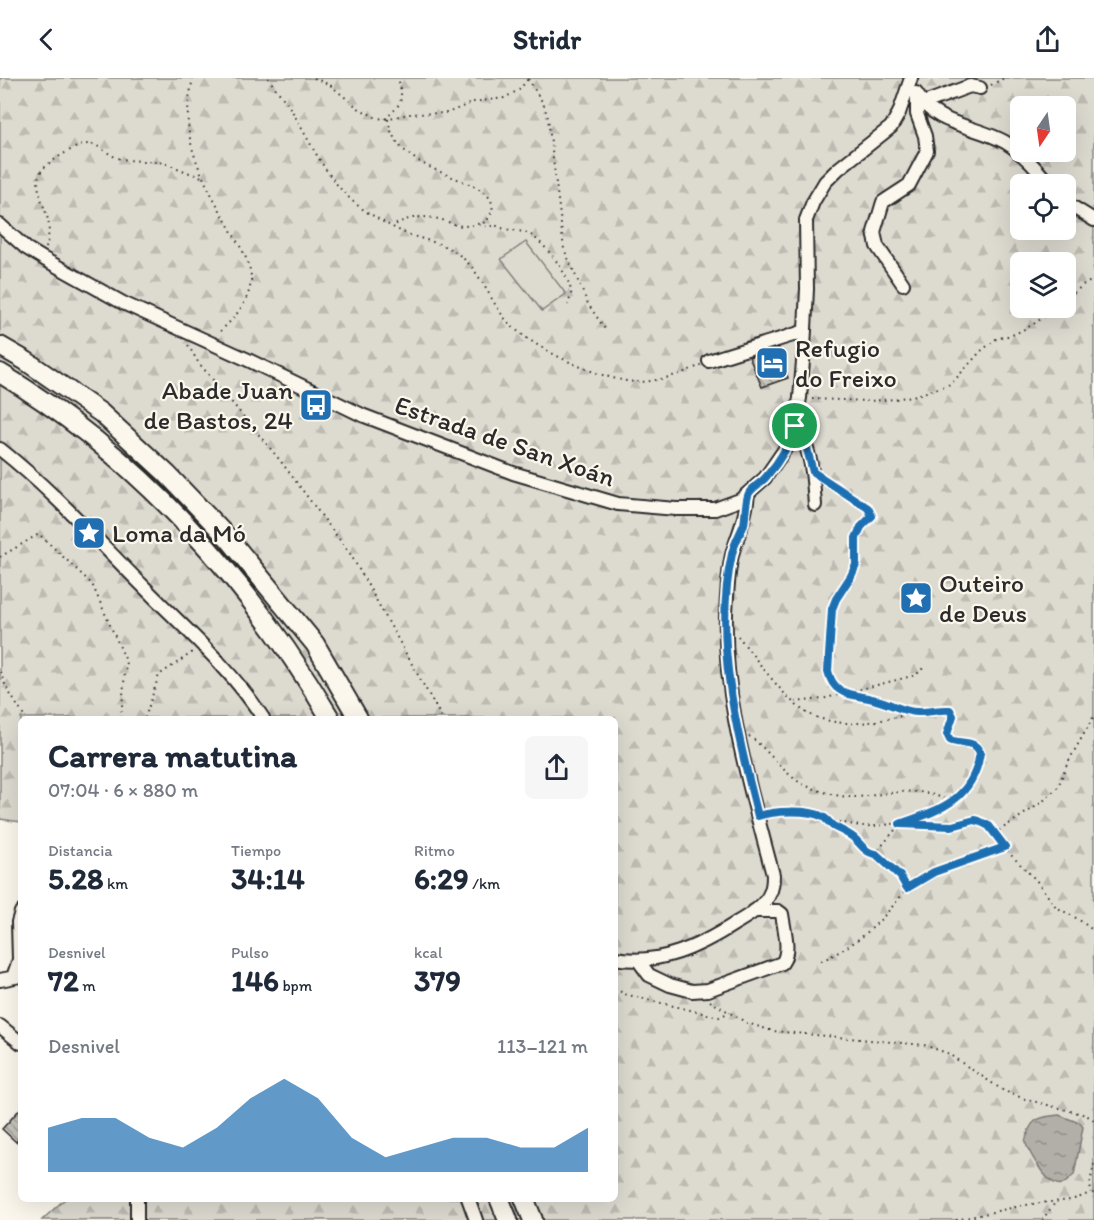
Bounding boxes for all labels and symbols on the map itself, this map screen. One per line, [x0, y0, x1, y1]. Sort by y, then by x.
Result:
north arrow [1010, 96, 1076, 162]
place label: Refugio do Freixo [795, 332, 897, 394]
hotel icon: Refugio do Freixo [754, 345, 790, 381]
place label: Abade Juan de Bastos, 24 [143, 374, 293, 436]
bus stop icon: Abade Juan de Bastos, 24 [298, 387, 334, 423]
street label: Estrada de San Xoán [391, 388, 620, 494]
pin [769, 400, 820, 451]
place icon: Loma da Mó [71, 515, 107, 551]
place label: Loma da Mó [112, 517, 246, 549]
place label: Outeiro de Deus [939, 567, 1027, 629]
place icon: Outeiro de Deus [898, 580, 934, 616]

